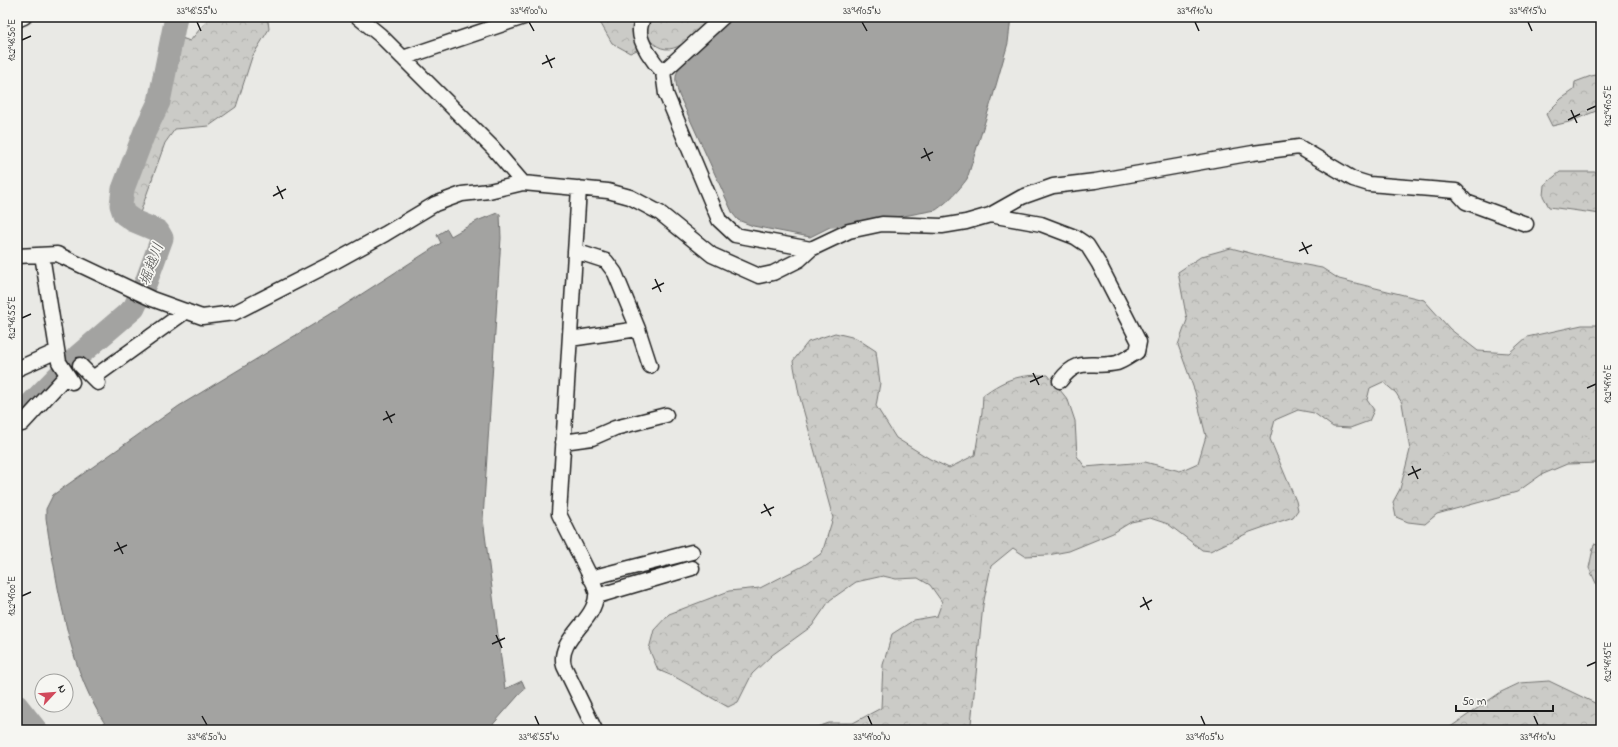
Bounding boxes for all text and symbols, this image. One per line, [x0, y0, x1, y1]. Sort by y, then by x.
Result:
text: 33°48'55"N [177, 4, 217, 19]
text: 33°49'00"N [511, 4, 548, 19]
text: 33°49'05"N [843, 4, 881, 19]
text: 33°49'10"N [1177, 4, 1213, 19]
text: 33°49'15"N [1509, 4, 1547, 19]
text: 132°48'50"E [5, 19, 20, 61]
text: 132°49'05"E [1601, 85, 1616, 127]
water label: 堀越川 [134, 239, 170, 289]
text: 132°48'55"E [5, 296, 20, 340]
text: 132°49'10"E [1601, 364, 1616, 404]
text: 132°49'00"E [5, 576, 20, 616]
text: 132°49'15"E [1601, 642, 1616, 682]
north arrow [34, 673, 74, 713]
text: N [53, 682, 71, 696]
scale bar [1456, 687, 1553, 713]
text: 50 m [1462, 693, 1486, 711]
text: 33°48'50"N [188, 730, 227, 745]
text: 33°48'55"N [519, 730, 559, 745]
text: 33°49'00"N [854, 730, 891, 745]
text: 33°49'05"N [1186, 730, 1224, 745]
text: 33°49'10"N [1520, 730, 1556, 745]

